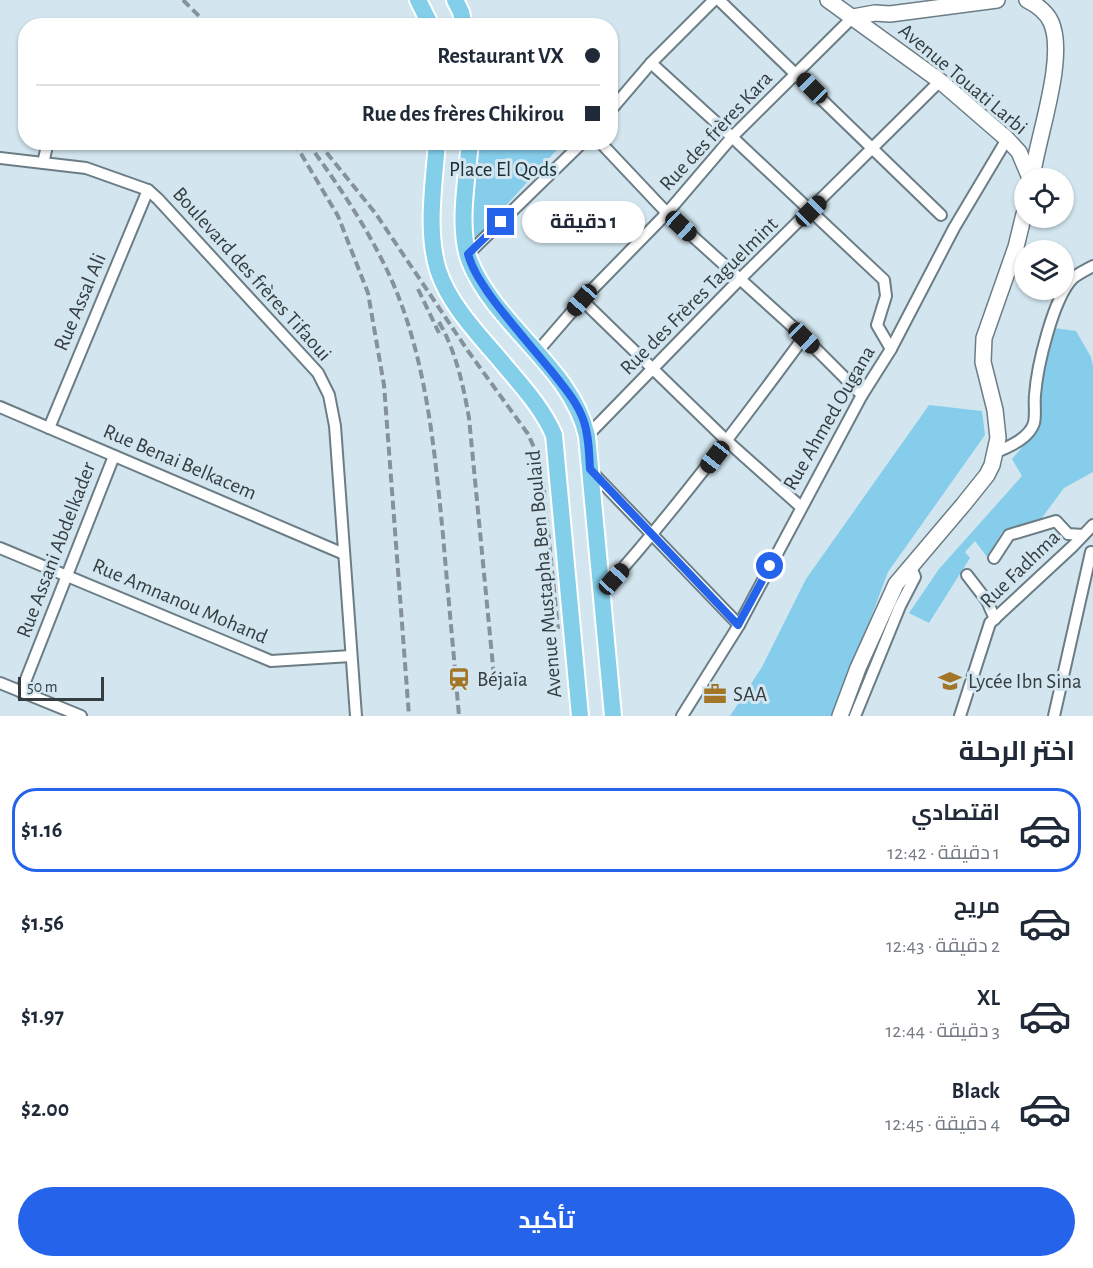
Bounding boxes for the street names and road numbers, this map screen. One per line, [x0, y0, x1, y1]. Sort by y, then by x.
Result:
street label: Avenue Touati Larbi [895, 19, 1031, 139]
street label: Rue des frères Kara [656, 67, 777, 195]
street label: Boulevard des frères Tifaoui [169, 183, 335, 365]
street label: Rue des Frères Taguelmint [616, 213, 782, 379]
street label: Rue Assal Ali [50, 250, 110, 354]
street label: Rue Ahmed Ougana [779, 342, 879, 494]
street label: Rue Benai Belkacem [100, 420, 260, 504]
street label: Avenue Mustapha Ben Boulaid [523, 449, 565, 699]
street label: Rue Assani Abdelkader [13, 459, 99, 641]
street label: Rue Fadhma [976, 526, 1064, 612]
street label: Rue Amnanou Mohand [89, 555, 271, 647]

